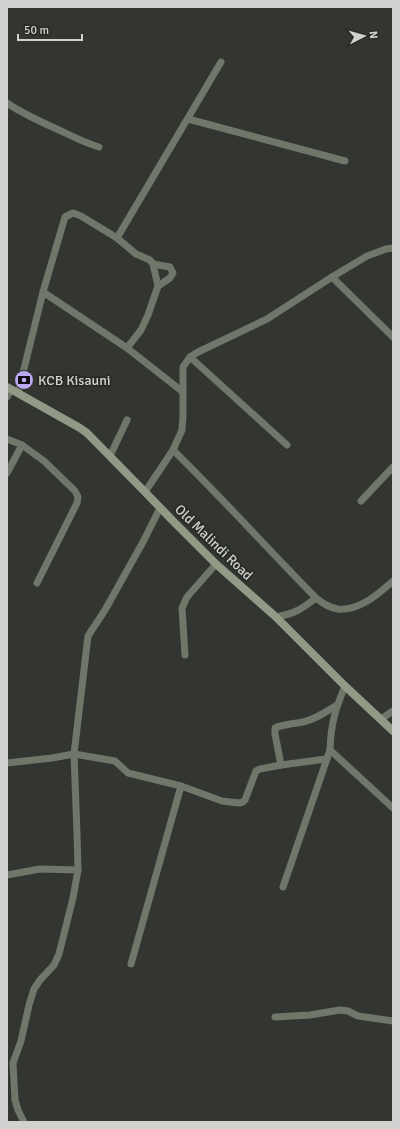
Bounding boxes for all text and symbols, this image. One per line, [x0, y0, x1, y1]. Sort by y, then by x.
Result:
scale bar [18, 16, 82, 42]
north arrow [344, 16, 384, 56]
text: 50 m [24, 23, 49, 38]
text: N [367, 31, 380, 39]
bank icon: KCB Kisauni [13, 369, 35, 391]
place label: KCB Kisauni [38, 372, 111, 389]
street label: Old Malindi Road [171, 501, 256, 584]

